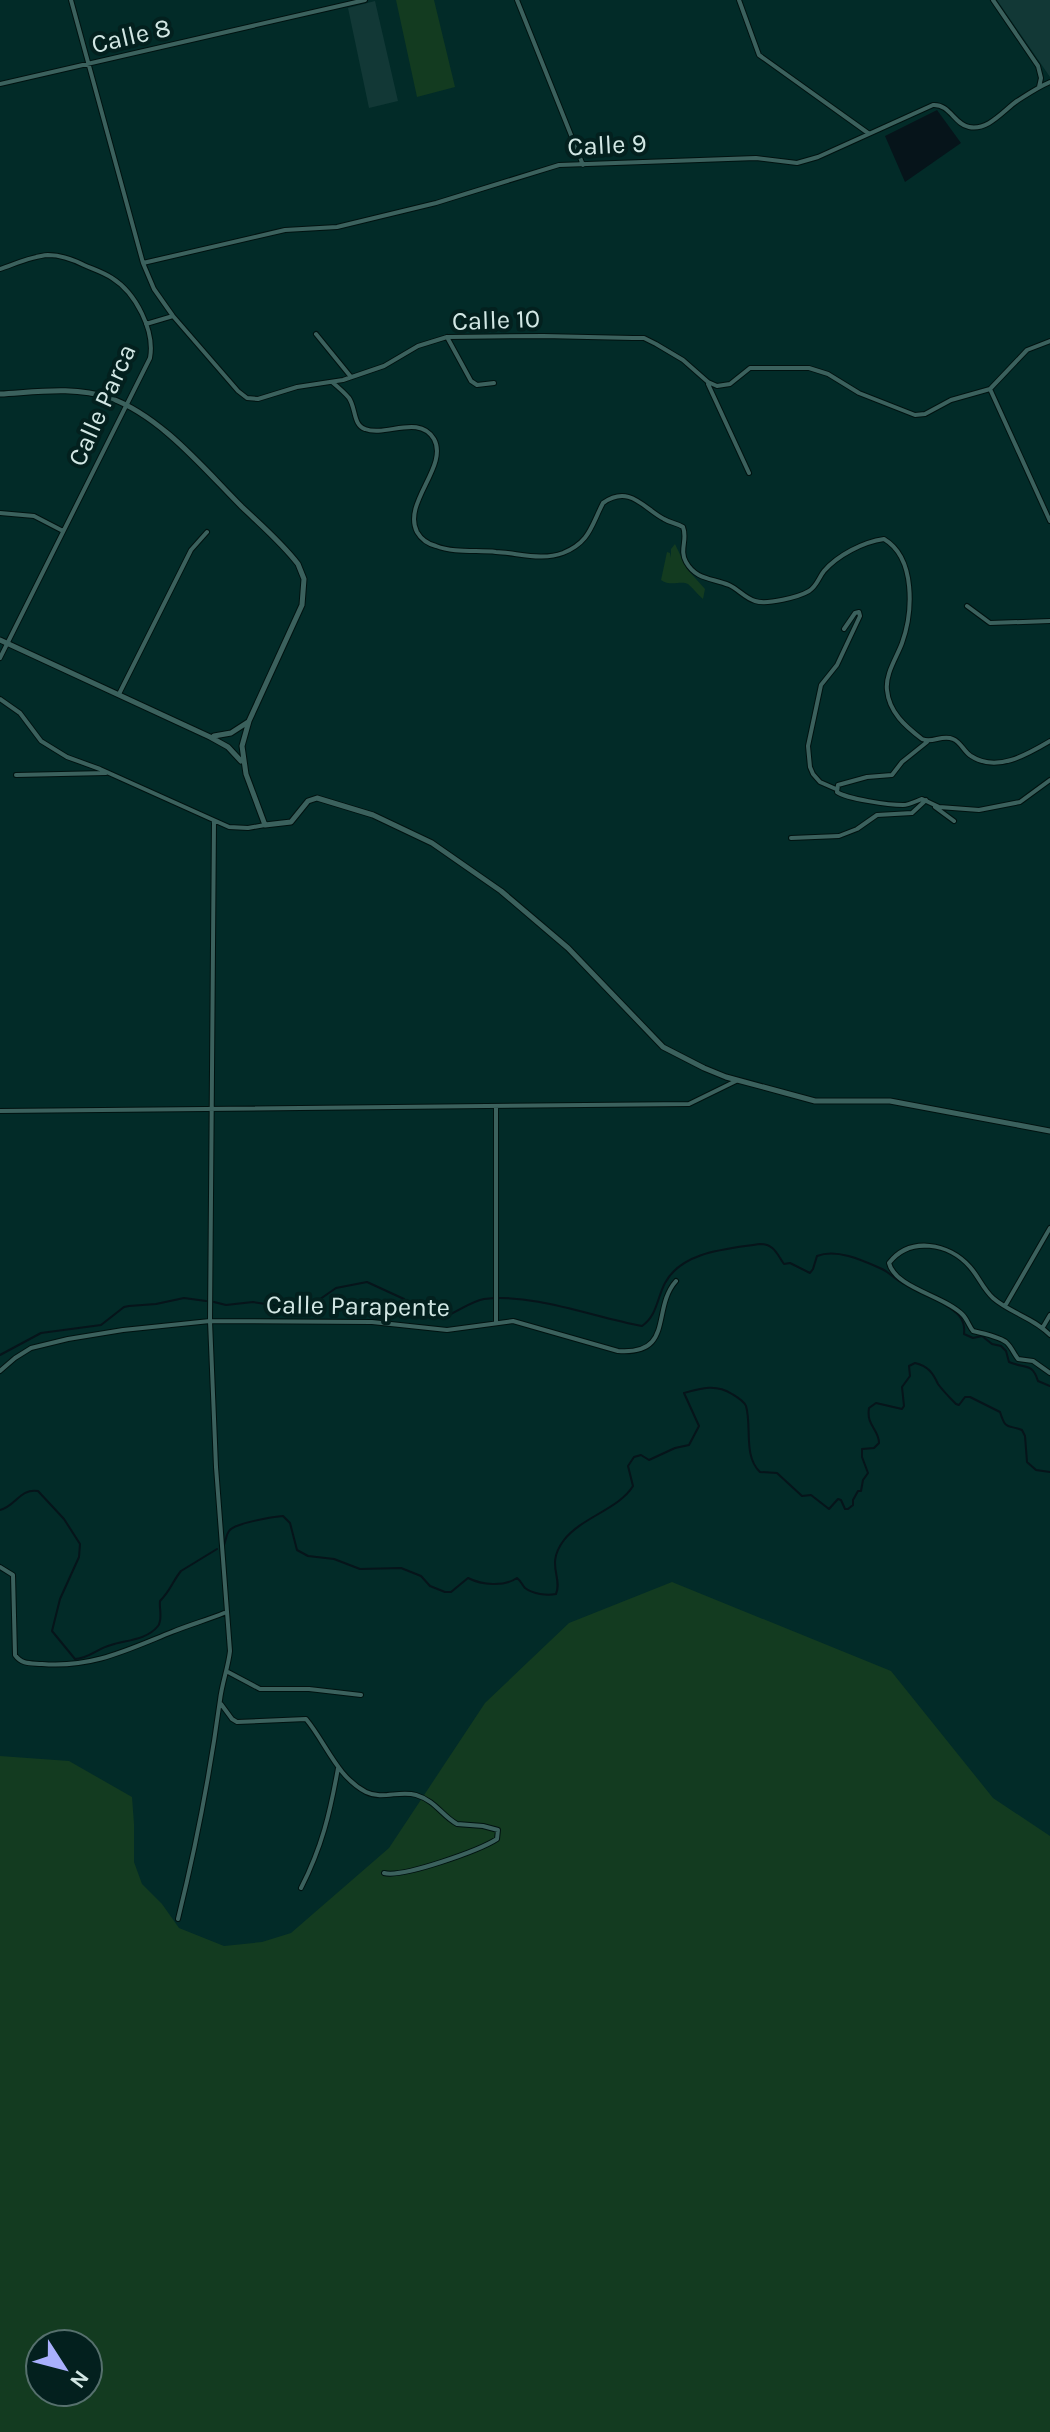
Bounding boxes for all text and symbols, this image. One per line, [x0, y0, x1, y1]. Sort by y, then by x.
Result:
street label: Calle 8 [88, 12, 174, 60]
street label: Calle 9 [567, 127, 647, 163]
street label: Calle 10 [451, 303, 541, 337]
street label: Calle Parca [61, 339, 143, 471]
street label: Calle Parapente [266, 1289, 450, 1323]
north arrow [24, 2328, 104, 2408]
text: N [64, 2365, 95, 2393]

